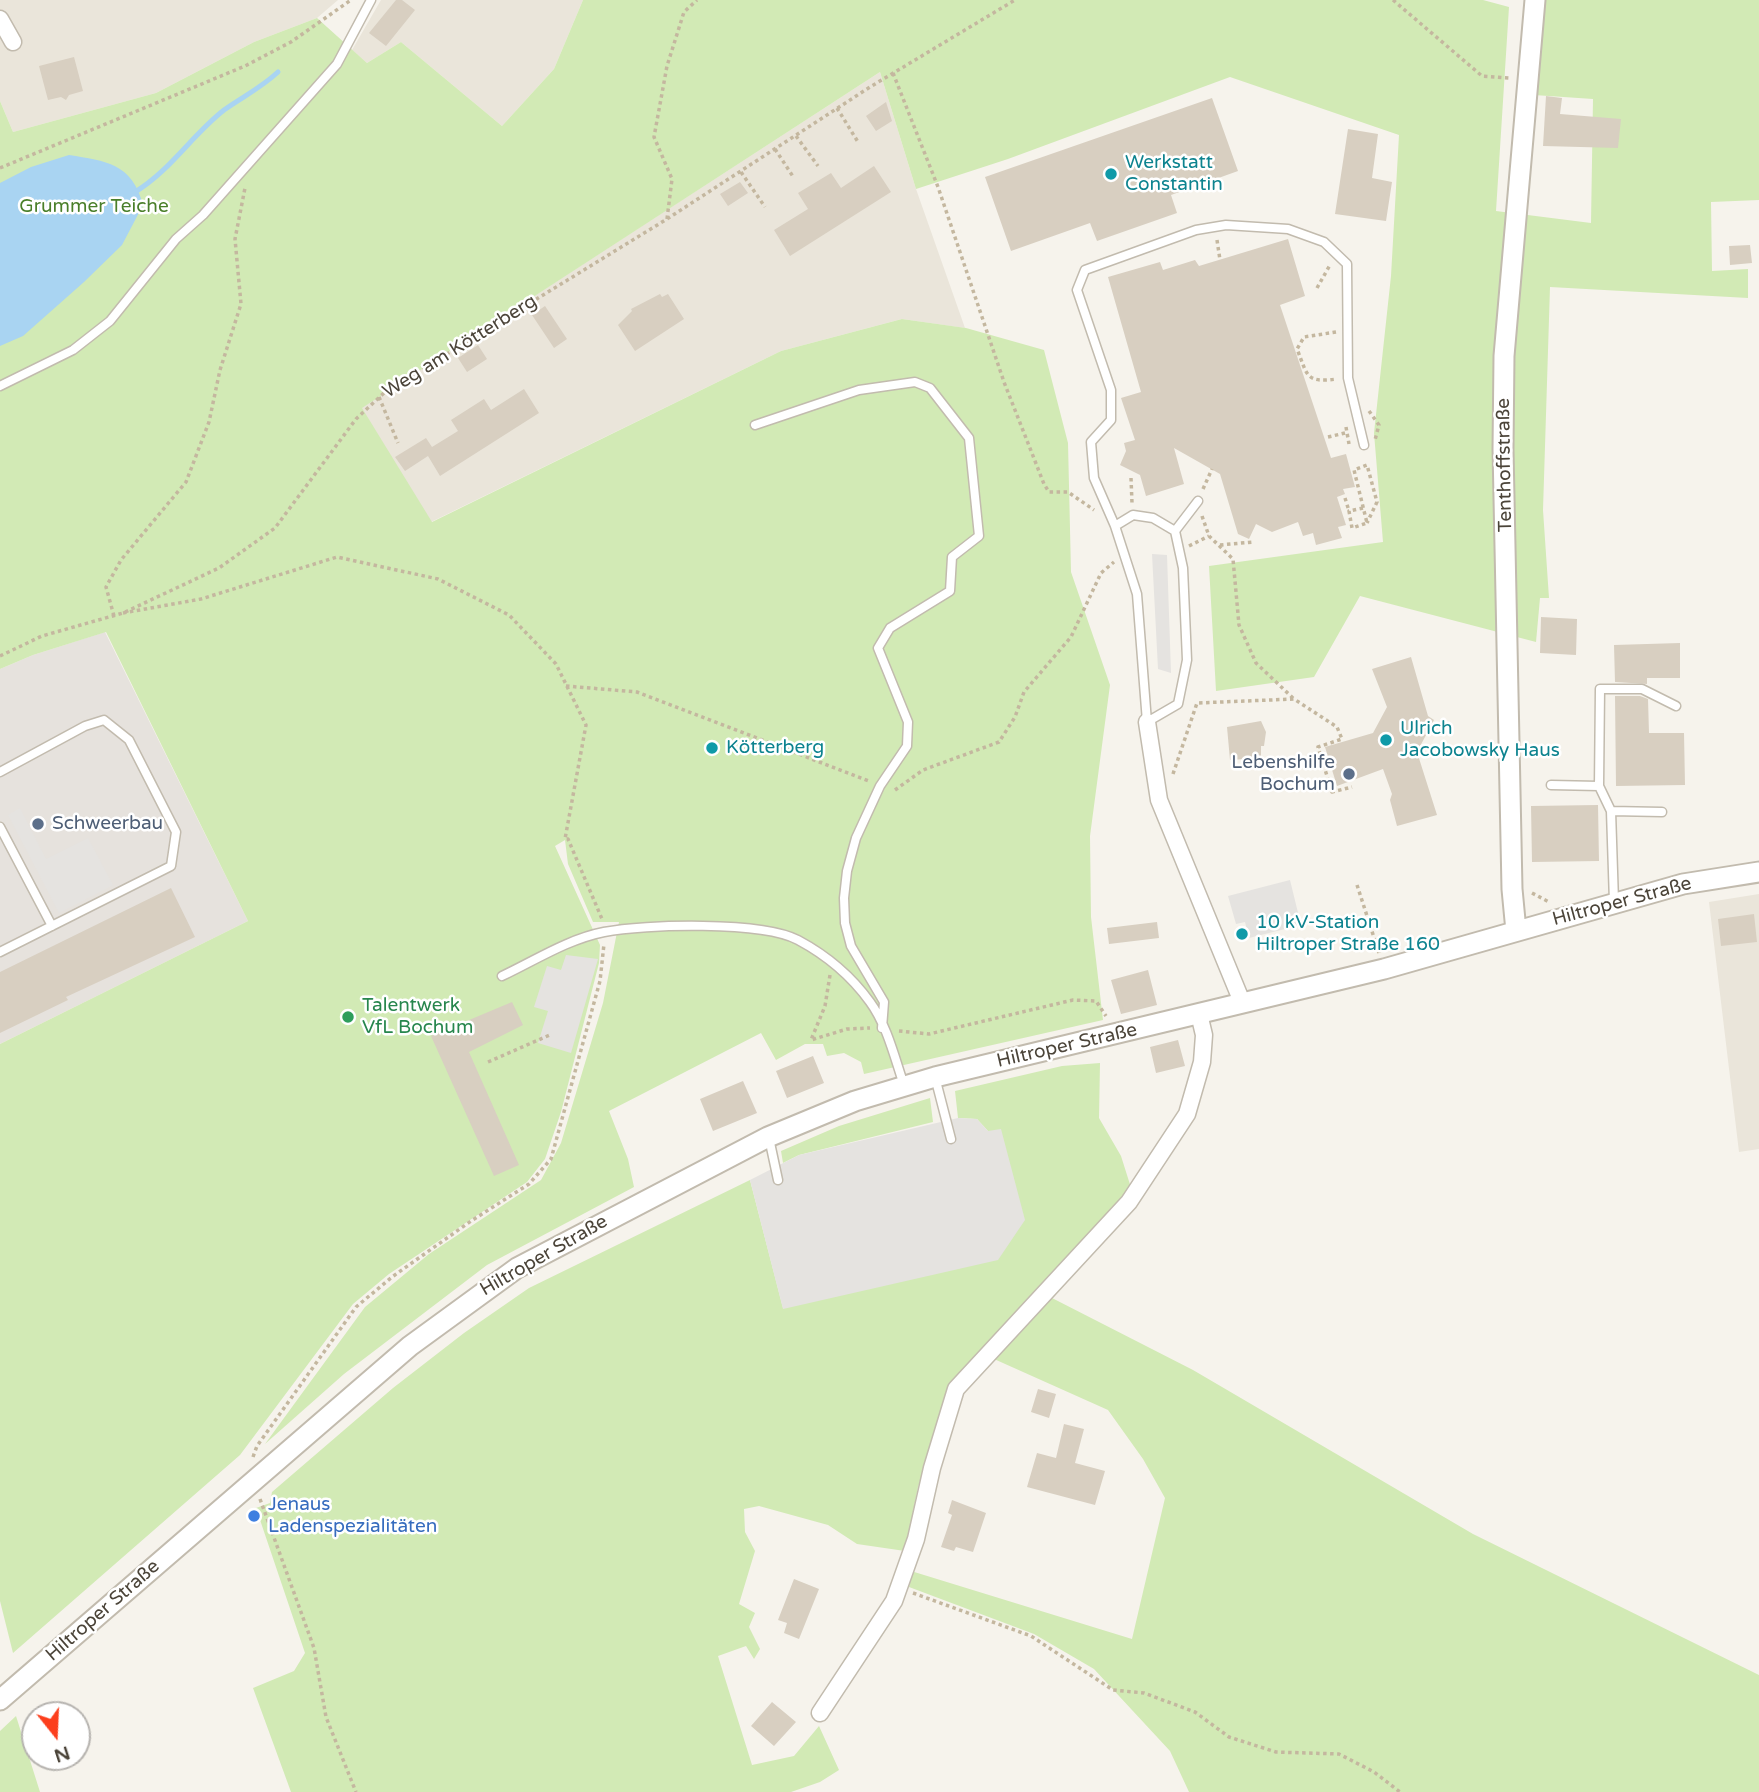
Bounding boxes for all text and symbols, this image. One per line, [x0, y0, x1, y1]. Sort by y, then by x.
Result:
place label: Werkstatt Constantin [1125, 152, 1223, 196]
marker: Werkstatt Constantin [1103, 166, 1119, 182]
park label: Grummer Teiche [19, 196, 169, 218]
street label: Weg am Kötterberg [379, 290, 541, 404]
street label: Tenthoffstraße [1492, 398, 1518, 532]
place label: Ulrich Jacobowsky Haus [1400, 718, 1560, 762]
marker: Ulrich Jacobowsky Haus [1378, 732, 1394, 748]
place label: Kötterberg [726, 737, 824, 759]
marker: Kötterberg [704, 740, 720, 756]
place label: Lebenshilfe Bochum [1231, 752, 1335, 796]
marker: Lebenshilfe Bochum [1341, 766, 1357, 782]
place label: Schweerbau [52, 813, 163, 835]
marker: Schweerbau [30, 816, 46, 832]
street label: Hiltroper Straße [1550, 872, 1694, 932]
place label: 10 kV-Station Hiltroper Straße 160 [1256, 912, 1440, 956]
marker: 10 kV-Station Hiltroper Straße 160 [1234, 926, 1250, 942]
place label: Talentwerk VfL Bochum [362, 995, 473, 1039]
marker: Talentwerk VfL Bochum [340, 1009, 356, 1025]
street label: Hiltroper Straße [995, 1019, 1139, 1073]
street label: Hiltroper Straße [476, 1210, 612, 1302]
place label: Jenaus Ladenspezialitäten [268, 1494, 437, 1538]
marker: Jenaus Ladenspezialitäten [246, 1508, 262, 1524]
street label: Hiltroper Straße [41, 1555, 165, 1667]
north arrow [21, 1701, 91, 1771]
text: N [51, 1741, 73, 1767]

